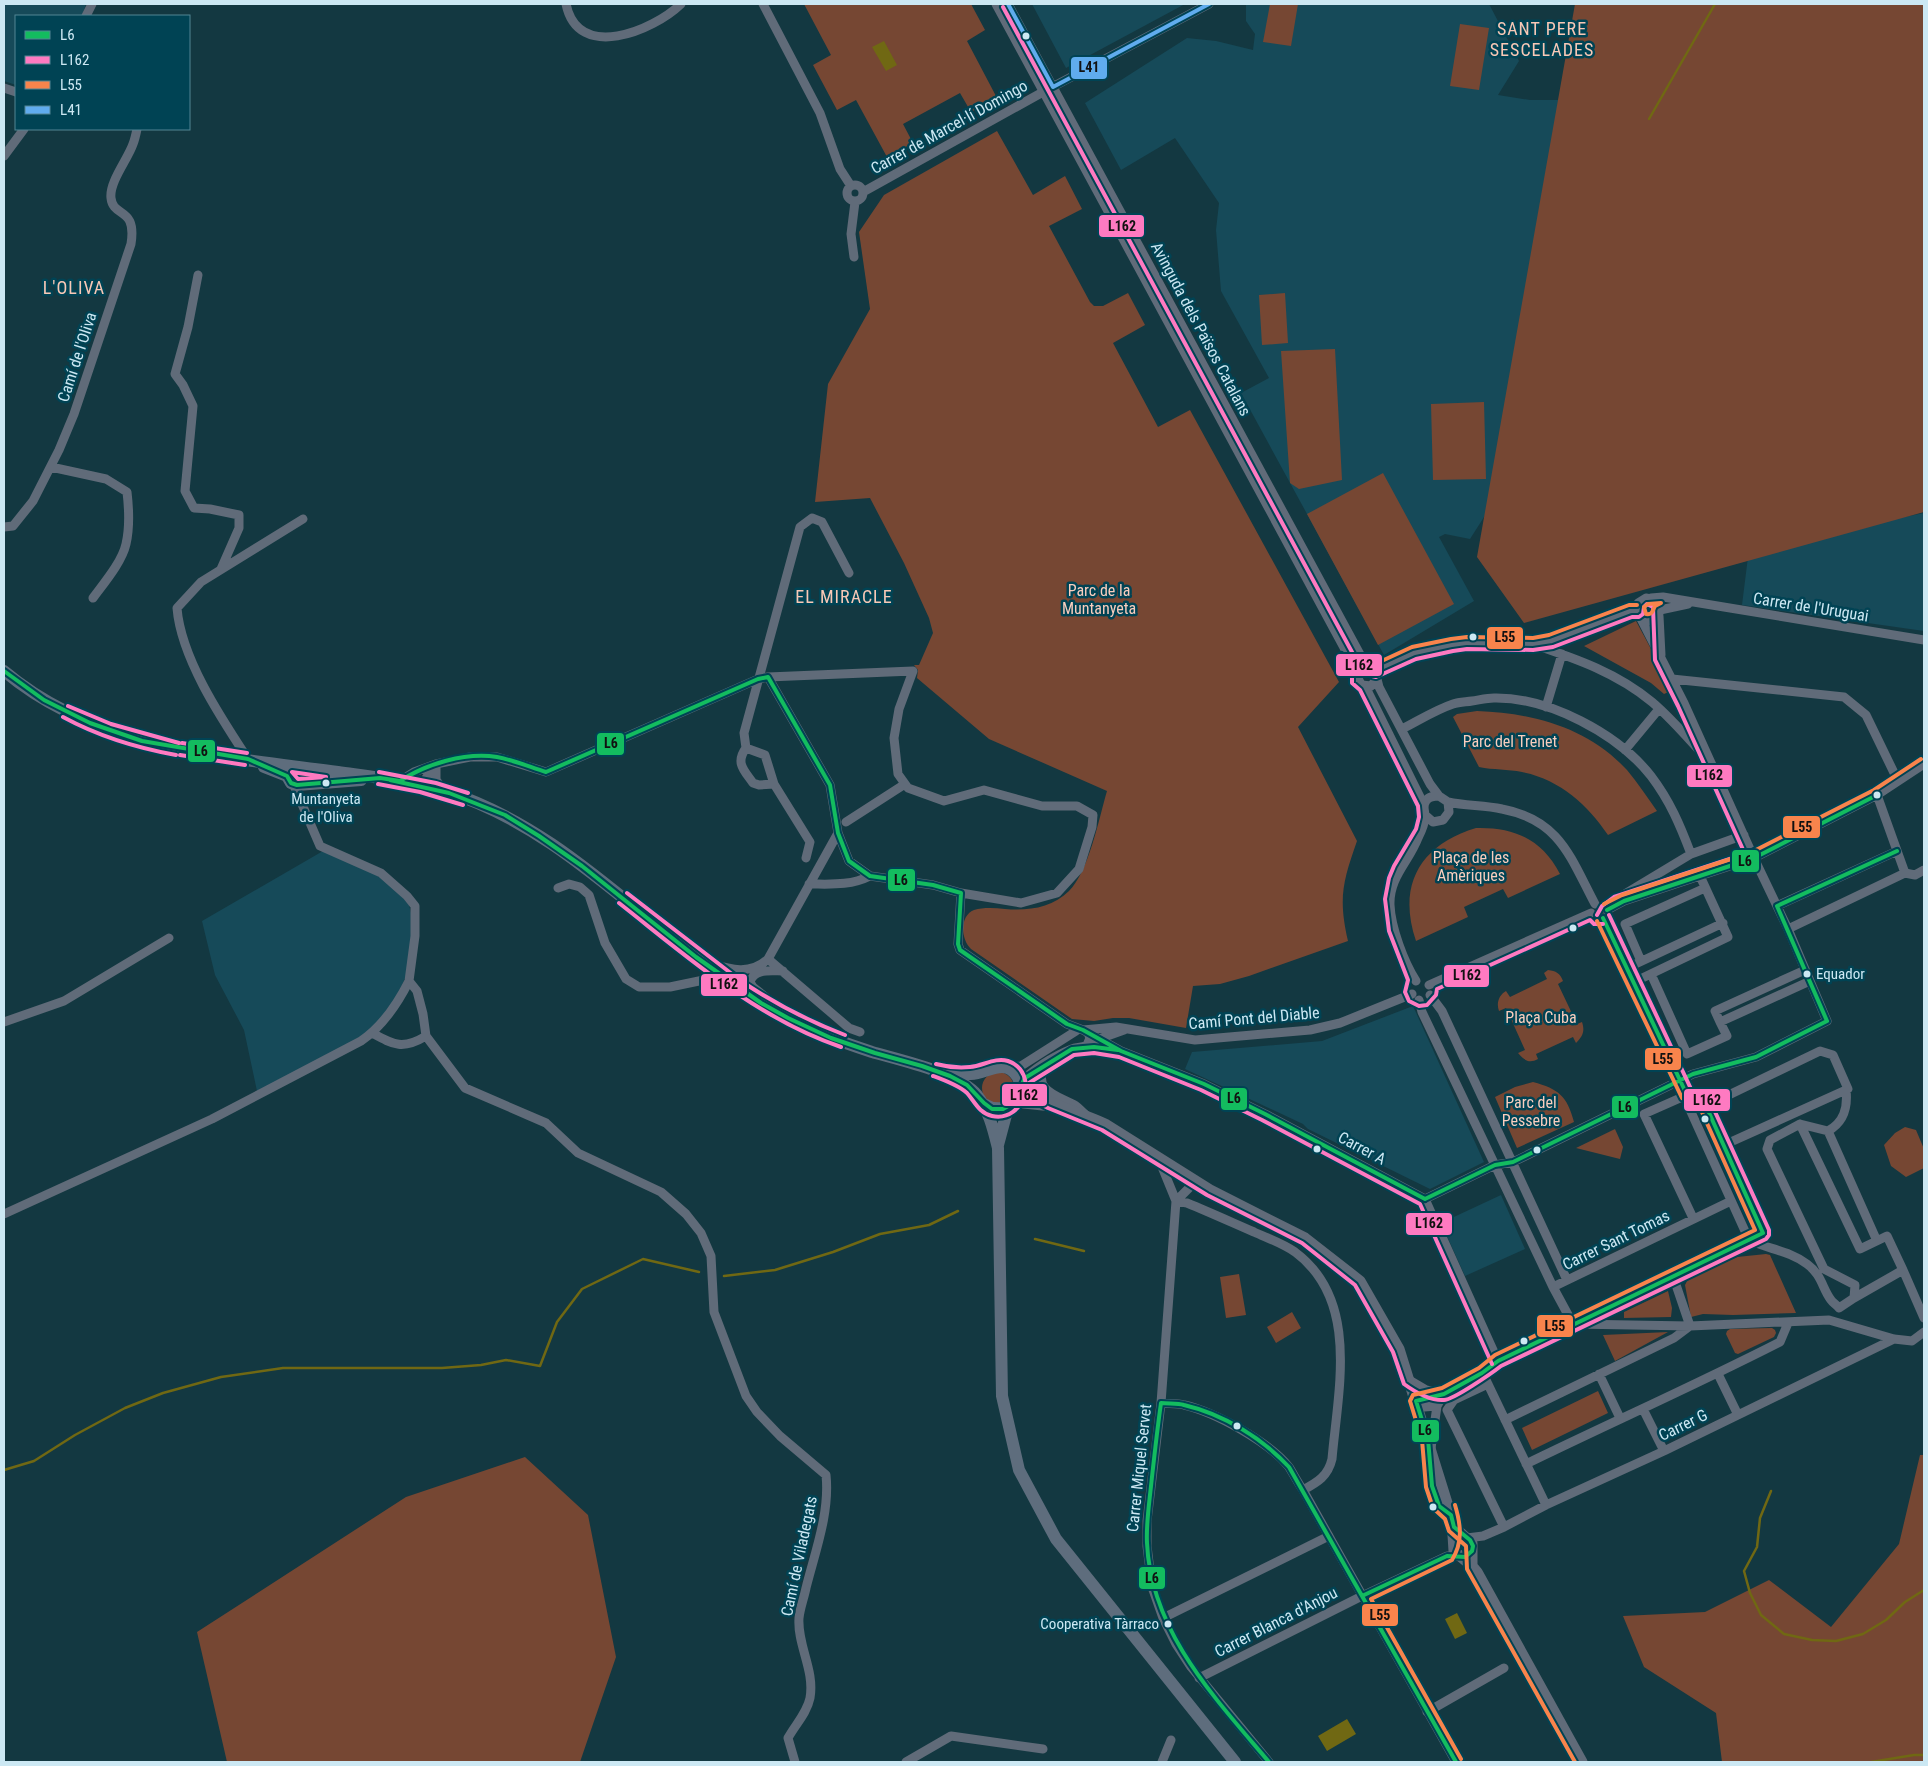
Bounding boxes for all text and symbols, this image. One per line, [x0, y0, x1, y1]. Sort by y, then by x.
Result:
legend [15, 15, 190, 130]
district label: SANT PERE SESCELADES [1490, 18, 1594, 60]
text: L6 [60, 26, 75, 44]
unlabelled marker [1021, 31, 1031, 41]
text: L162 [60, 51, 89, 69]
line badge: L41 [1070, 56, 1108, 80]
text: L41 [1079, 59, 1099, 75]
text: L55 [60, 76, 82, 94]
street label: Carrer de Marcel·lí Domingo [867, 76, 1031, 178]
text: L41 [60, 101, 82, 119]
line badge: L162 [1098, 214, 1145, 238]
text: L162 [1108, 218, 1136, 234]
street label: Avinguda dels Països Catalans [1147, 239, 1255, 419]
district label: L'OLIVA [43, 277, 105, 298]
street label: Camí de l'Oliva [54, 310, 100, 404]
park label: Parc de la Muntanyeta [1062, 581, 1136, 618]
district label: EL MIRACLE [795, 586, 893, 607]
street label: Carrer de l'Uruguai [1752, 589, 1870, 625]
line badge: L55 [1486, 626, 1524, 650]
text: L55 [1495, 629, 1515, 645]
unlabelled marker [1468, 632, 1478, 642]
line badge: L162 [1335, 653, 1383, 677]
text: L162 [1345, 657, 1373, 673]
line badge: L6 [596, 732, 625, 756]
park label: Parc del Trenet [1463, 732, 1558, 751]
text: L6 [604, 735, 618, 751]
line badge: L6 [187, 739, 216, 763]
text: L6 [194, 743, 208, 759]
line badge: L162 [1686, 764, 1733, 788]
text: L162 [1695, 767, 1723, 783]
marker: Muntanyeta de l'Oliva [321, 778, 331, 788]
place label: Muntanyeta de l'Oliva [291, 790, 361, 826]
unlabelled marker [1872, 790, 1882, 800]
line badge: L55 [1782, 815, 1821, 839]
text: L55 [1792, 819, 1812, 835]
park label: Plaça de les Amèriques [1433, 848, 1509, 885]
line badge: L6 [1731, 849, 1760, 873]
text: L6 [1738, 853, 1752, 869]
line badge: L6 [887, 868, 916, 892]
text: L6 [894, 872, 908, 888]
unlabelled marker [1568, 923, 1578, 933]
line badge: L162 [1443, 964, 1490, 988]
place label: Equador [1816, 965, 1865, 983]
text: L162 [1453, 967, 1481, 983]
marker: Equador [1802, 969, 1812, 979]
line badge: L162 [700, 973, 748, 997]
text: L162 [710, 976, 738, 992]
street label: Camí Pont del Diable [1188, 1003, 1320, 1033]
park label: Plaça Cuba [1505, 1008, 1577, 1027]
line badge: L55 [1644, 1047, 1682, 1071]
text: L55 [1653, 1051, 1673, 1067]
line badge: L162 [1001, 1083, 1048, 1107]
text: L162 [1010, 1087, 1038, 1103]
line badge: L6 [1220, 1087, 1248, 1111]
line badge: L162 [1683, 1088, 1731, 1112]
text: L6 [1227, 1090, 1241, 1106]
text: L162 [1693, 1092, 1721, 1108]
park label: Parc del Pessebre [1502, 1093, 1560, 1130]
line badge: L6 [1611, 1095, 1639, 1119]
text: L6 [1618, 1099, 1632, 1115]
unlabelled marker [1700, 1114, 1710, 1124]
street label: Carrer A [1335, 1127, 1389, 1169]
unlabelled marker [1312, 1144, 1322, 1154]
unlabelled marker [1532, 1145, 1542, 1155]
street label: Carrer Sant Tomas [1559, 1206, 1673, 1274]
line badge: L162 [1405, 1212, 1453, 1236]
text: L162 [1415, 1215, 1443, 1231]
line badge: L55 [1536, 1314, 1574, 1338]
text: L55 [1545, 1318, 1565, 1334]
unlabelled marker [1519, 1336, 1529, 1346]
street label: Carrer Miquel Servet [1123, 1403, 1155, 1533]
street label: Carrer G [1656, 1405, 1710, 1445]
line badge: L6 [1411, 1419, 1440, 1443]
unlabelled marker [1232, 1421, 1242, 1431]
text: L6 [1418, 1422, 1432, 1438]
street label: Camí de Viladegats [777, 1494, 821, 1618]
unlabelled marker [1428, 1502, 1438, 1512]
line badge: L6 [1138, 1566, 1166, 1590]
text: L6 [1145, 1570, 1159, 1586]
street label: Carrer Blanca d'Anjou [1212, 1583, 1340, 1661]
line badge: L55 [1361, 1603, 1399, 1627]
text: L55 [1370, 1607, 1390, 1623]
place label: Cooperativa Tàrraco [1040, 1615, 1159, 1633]
marker: Cooperativa Tàrraco [1163, 1619, 1173, 1629]

